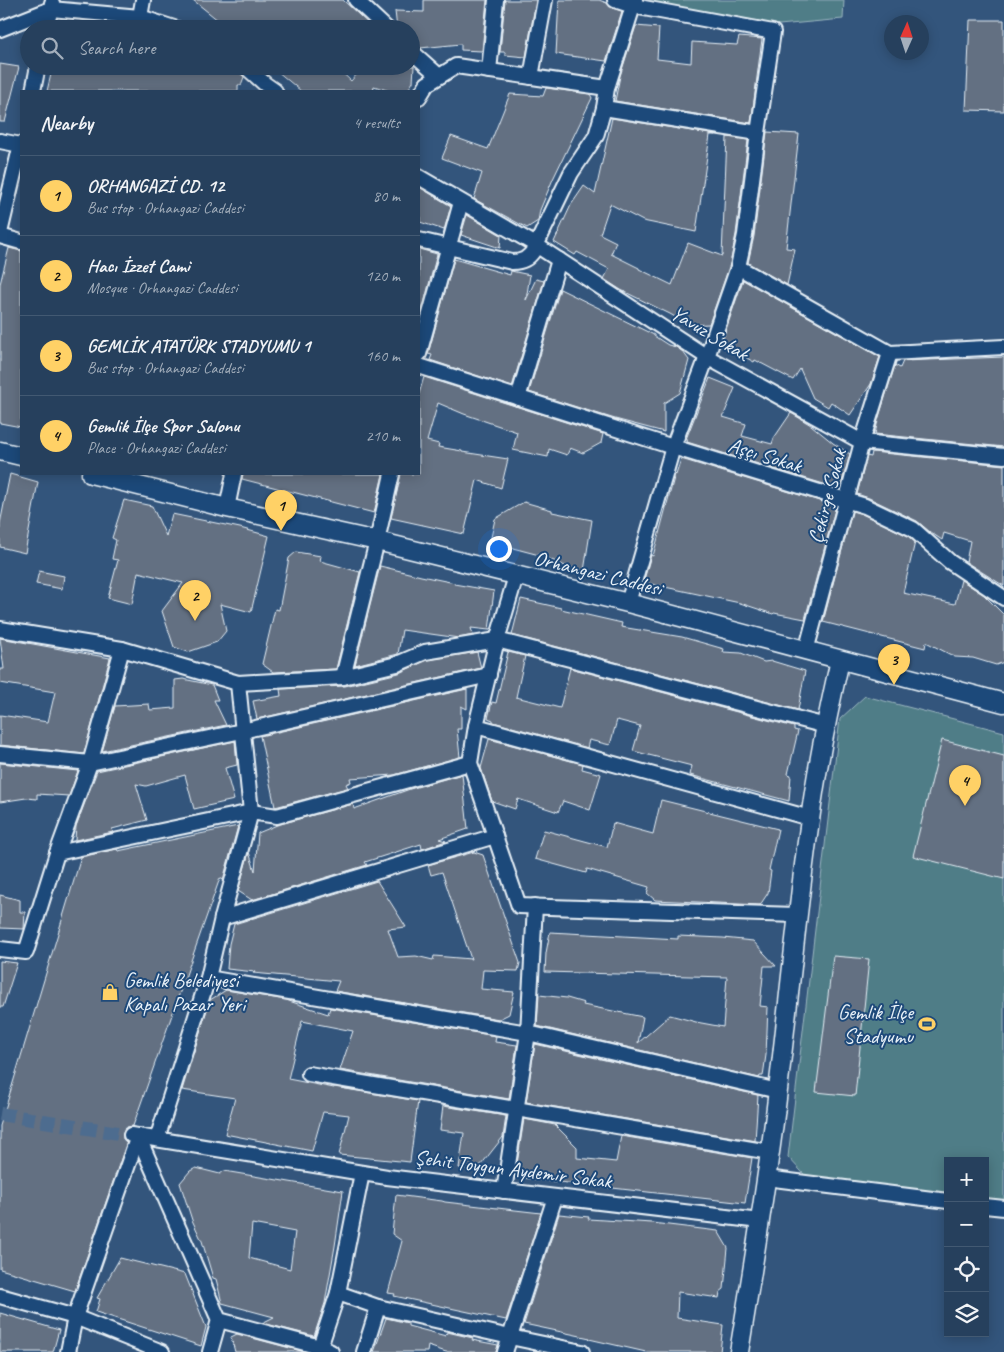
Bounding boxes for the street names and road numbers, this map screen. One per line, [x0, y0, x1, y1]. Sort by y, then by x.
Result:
street label: Yavuz Sokak [666, 300, 756, 368]
street label: Aşçı Sokak [725, 432, 806, 479]
street label: Çekirge Sokak [802, 445, 852, 546]
street label: Orhangazi Caddesi [531, 545, 668, 602]
street label: Şehit Toygun Aydemir Sokak [413, 1144, 614, 1194]

